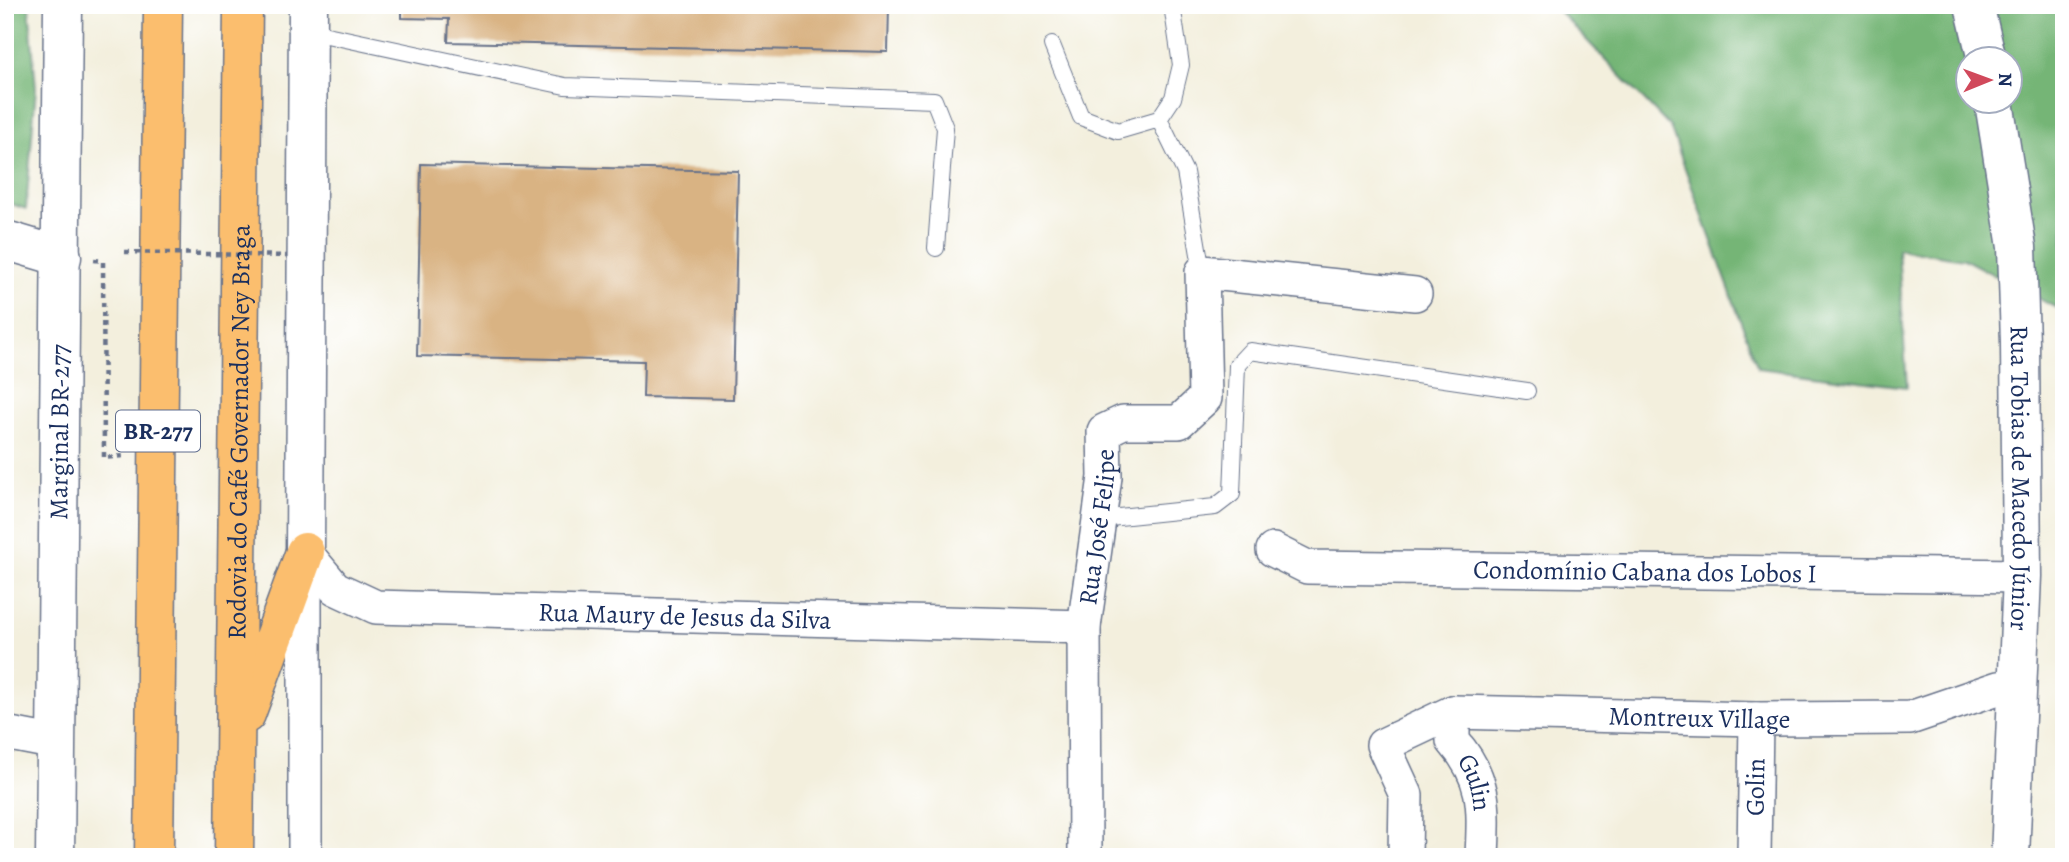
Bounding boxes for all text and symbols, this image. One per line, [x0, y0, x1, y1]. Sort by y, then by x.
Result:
north arrow [1954, 46, 2024, 116]
text: N [1992, 73, 2018, 87]
street label: Rodovia do Café Governador Ney Braga [219, 224, 259, 640]
street label: Rua Tobias de Macedo Júnior [2001, 325, 2039, 632]
street label: Marginal BR-277 [41, 344, 78, 520]
road number: BR-277 [116, 410, 200, 452]
street label: Rua José Felipe [1070, 449, 1123, 607]
street label: Condomínio Cabana dos Lobos I [1473, 552, 1817, 591]
street label: Rua Maury de Jesus da Silva [538, 595, 832, 638]
street label: Montreux Village [1608, 699, 1791, 737]
street label: Gulin [1449, 747, 1500, 813]
street label: Golin [1738, 758, 1773, 816]

